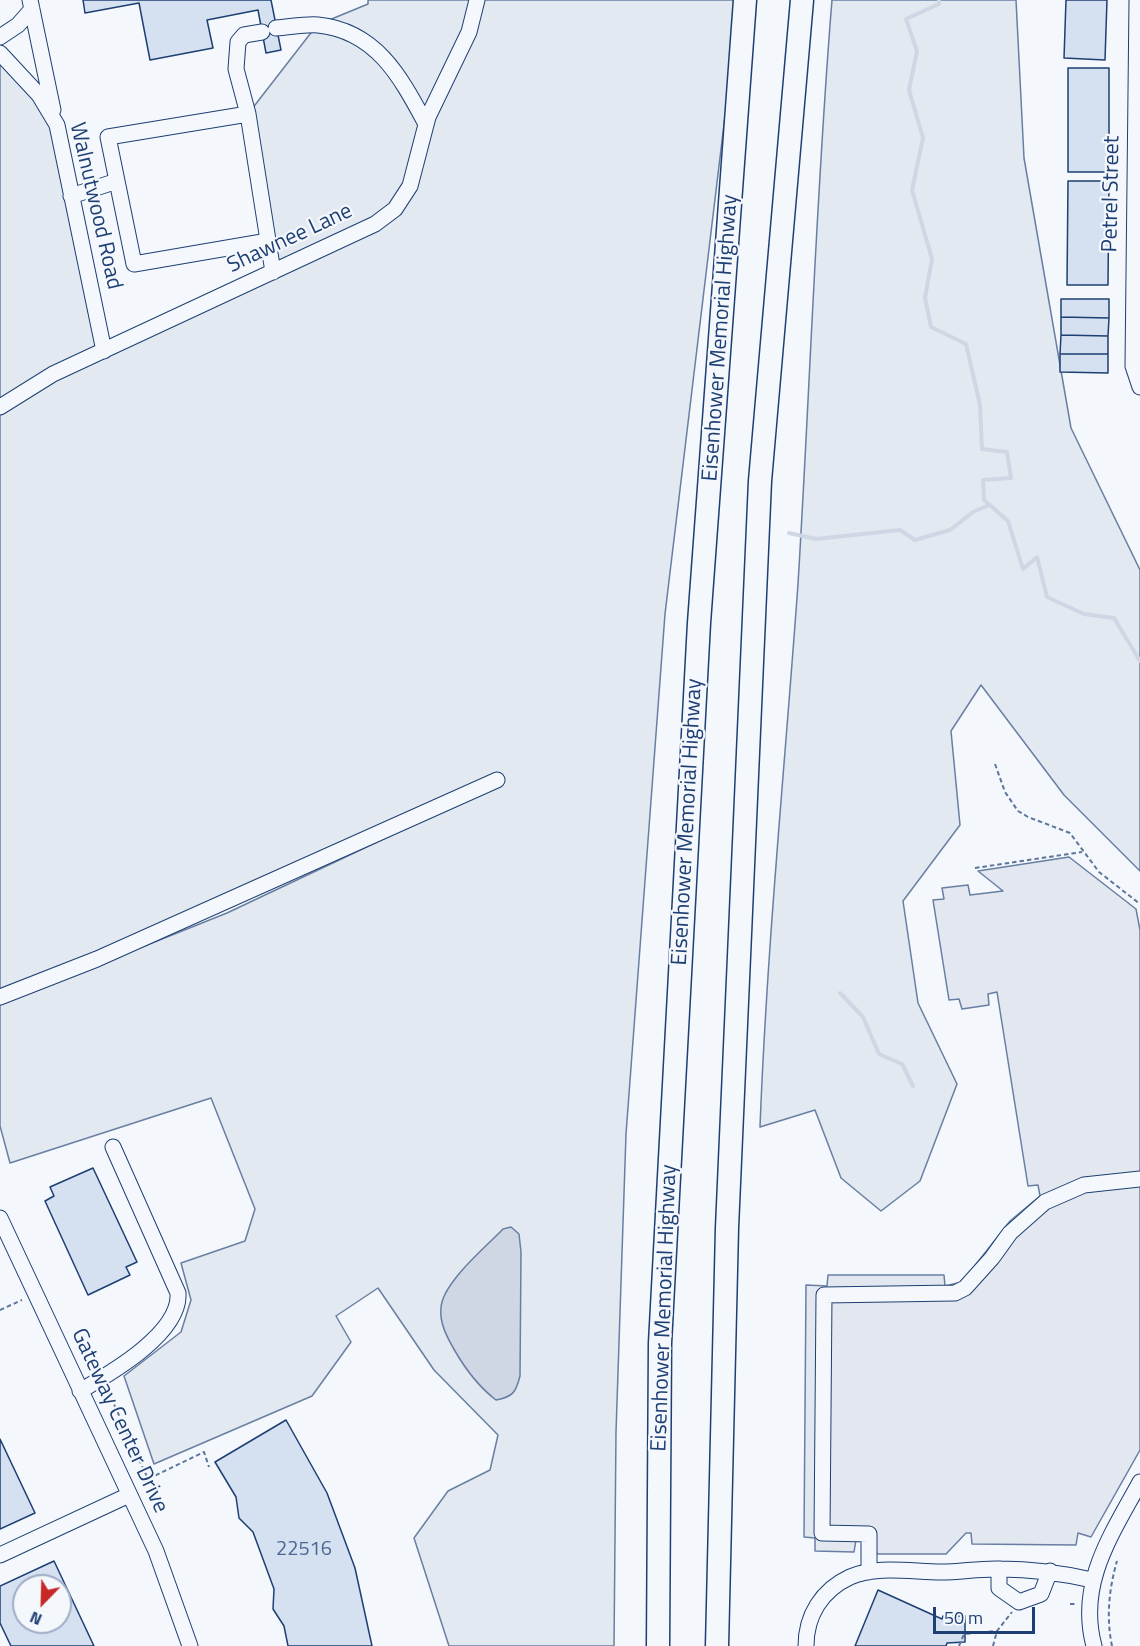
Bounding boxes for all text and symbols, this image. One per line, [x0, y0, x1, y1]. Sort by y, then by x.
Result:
street label: Walnutwood Road [63, 120, 127, 292]
street label: Petrel Street [1098, 135, 1126, 253]
street label: Eisenhower Memorial Highway [698, 194, 744, 482]
street label: Shawnee Lane [223, 199, 357, 279]
street label: Eisenhower Memorial Highway [667, 678, 709, 966]
street label: Eisenhower Memorial Highway [647, 1164, 683, 1452]
street label: Gateway Center Drive [65, 1325, 173, 1517]
house number: 22516 [276, 1538, 332, 1562]
north arrow [12, 1574, 72, 1634]
scale bar [936, 1595, 1038, 1633]
text: 50 m [944, 1604, 983, 1631]
text: N [26, 1606, 46, 1632]

